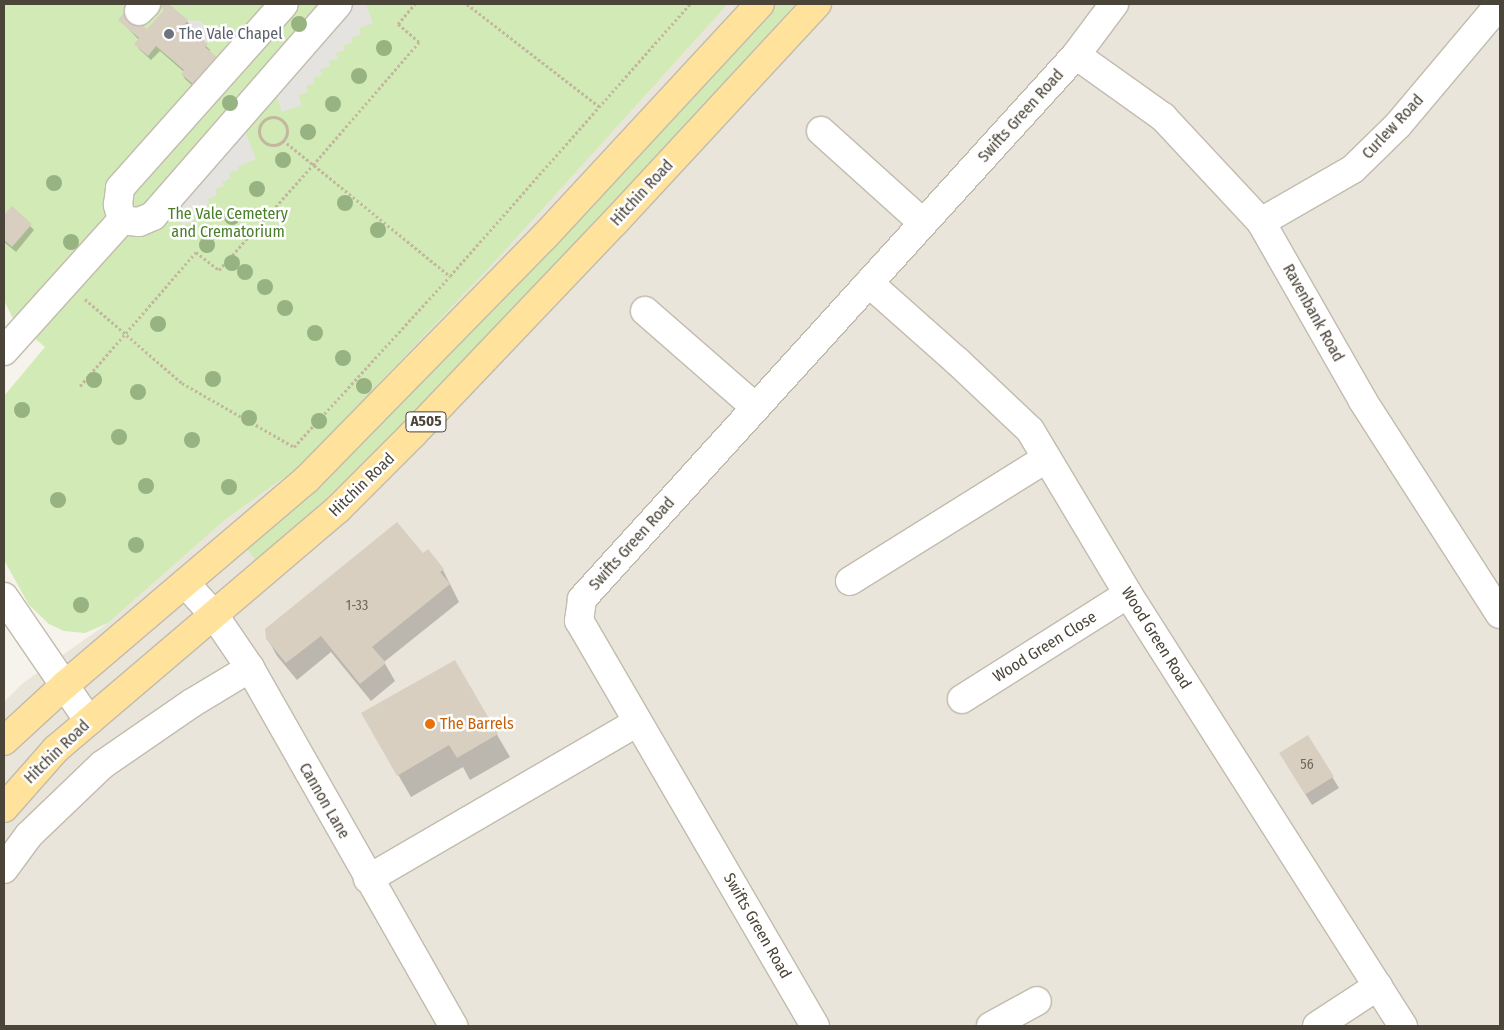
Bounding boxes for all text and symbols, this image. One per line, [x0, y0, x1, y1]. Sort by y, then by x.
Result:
place label: The Vale Chapel [179, 24, 282, 44]
marker: The Vale Chapel [163, 28, 175, 40]
street label: Swifts Green Road [974, 65, 1068, 167]
street label: Curlew Road [1358, 91, 1428, 163]
street label: Hitchin Road [607, 156, 677, 230]
park label: The Vale Cemetery and Crematorium [168, 204, 288, 242]
street label: Ravenbank Road [1278, 261, 1348, 365]
road number: A505 [405, 410, 447, 434]
street label: Hitchin Road [325, 449, 399, 521]
street label: Swifts Green Road [585, 493, 679, 595]
street label: Wood Green Road [1117, 584, 1195, 692]
house number: 1-33 [346, 598, 368, 614]
street label: Wood Green Close [990, 607, 1100, 687]
place label: The Barrels [440, 714, 514, 734]
street label: Hitchin Road [20, 716, 94, 788]
marker: The Barrels [424, 718, 436, 730]
house number: 56 [1300, 757, 1314, 773]
street label: Cannon Lane [295, 760, 353, 842]
street label: Swifts Green Road [719, 870, 795, 982]

